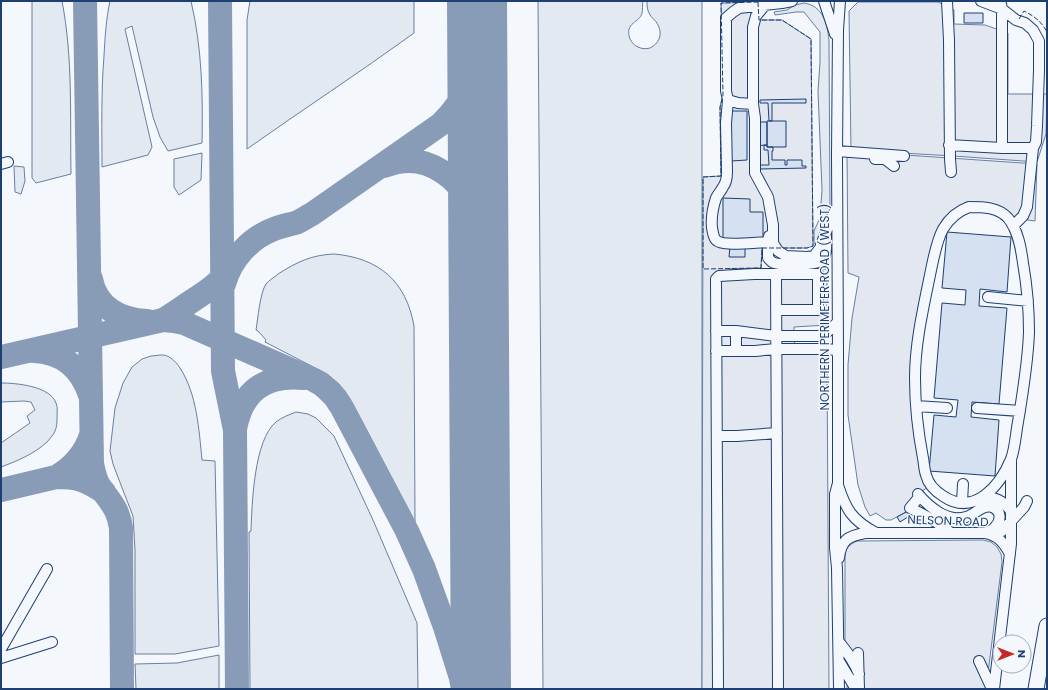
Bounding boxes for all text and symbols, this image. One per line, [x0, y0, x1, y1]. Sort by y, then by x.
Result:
street label: NORTHERN PERIMETER ROAD (WEST) [816, 204, 833, 410]
street label: NELSON ROAD [907, 511, 989, 530]
north arrow [992, 634, 1032, 674]
text: N [1014, 650, 1030, 658]

